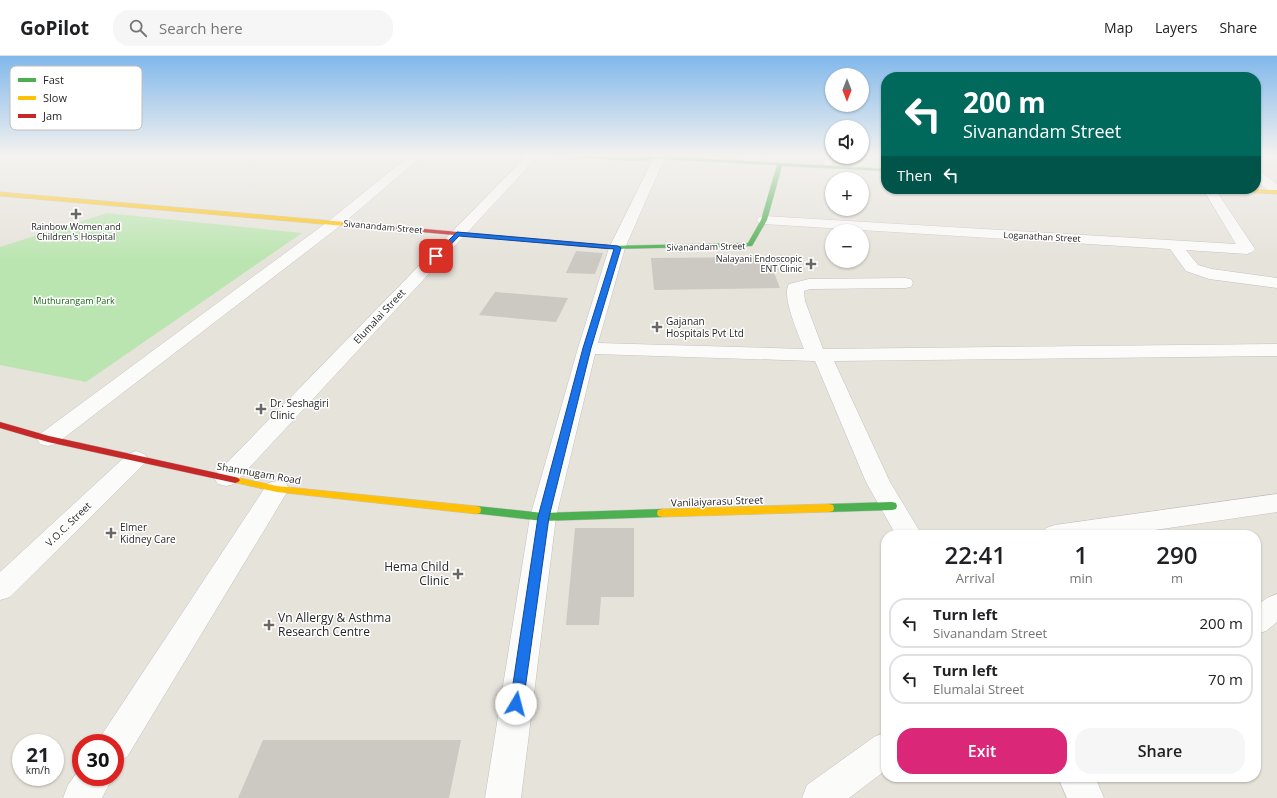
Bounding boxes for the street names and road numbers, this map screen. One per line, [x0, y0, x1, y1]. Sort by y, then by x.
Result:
street label: Sivanandam Street [343, 217, 423, 236]
street label: Loganathan Street [1003, 228, 1081, 245]
street label: Sivanandam Street [666, 239, 746, 254]
street label: Elumalai Street [350, 285, 408, 346]
street label: Shanmugam Road [216, 459, 302, 487]
street label: Vanilaiyarasu Street [671, 492, 764, 510]
street label: V.O.C. Street [42, 498, 94, 549]

